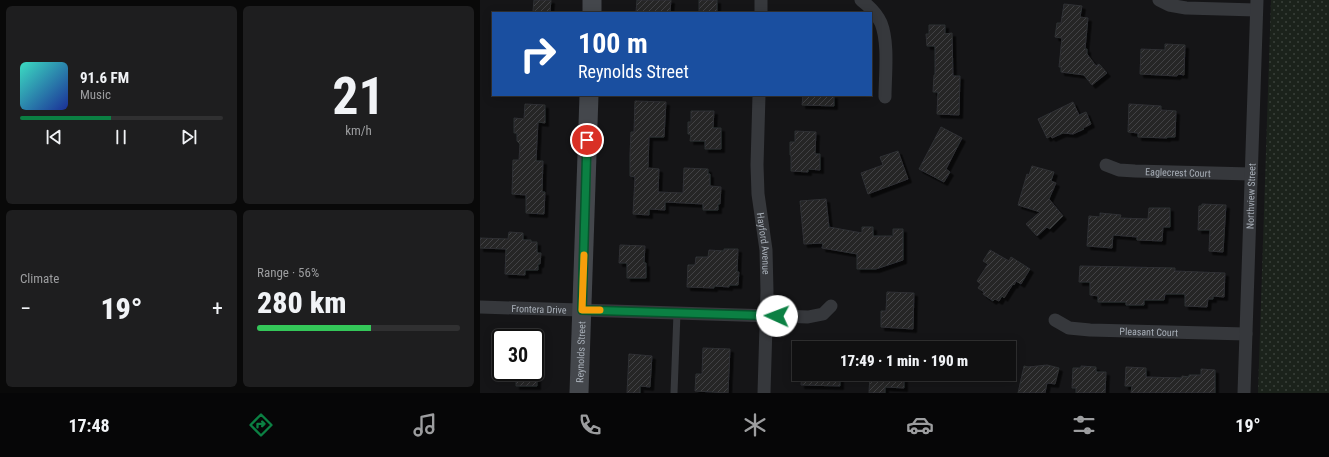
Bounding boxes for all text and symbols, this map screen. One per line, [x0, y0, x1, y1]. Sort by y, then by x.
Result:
text: 100 m [578, 27, 648, 60]
icon: right [512, 28, 564, 80]
text: Reynolds Street [578, 61, 689, 82]
text: 21 [332, 66, 385, 127]
text: 91.6 FM [80, 69, 129, 87]
text: Music [80, 87, 111, 102]
text: km/h [345, 123, 372, 138]
pin [570, 123, 604, 157]
icon: previous [43, 126, 65, 148]
icon: pause [110, 126, 132, 148]
icon: next [178, 126, 200, 148]
icon: arrive [576, 129, 598, 151]
street label: Northview Street [1244, 163, 1257, 229]
street label: Eaglecrest Court [1145, 166, 1211, 178]
street label: Hayford Avenue [755, 212, 772, 275]
text: Range · 56% [257, 265, 319, 280]
text: Climate [20, 271, 59, 286]
text: 280 km [257, 285, 346, 320]
text: 19° [100, 291, 143, 326]
position arrow [756, 295, 798, 337]
text: − [20, 296, 31, 321]
text: + [212, 296, 223, 321]
street label: Frontera Drive [511, 302, 567, 315]
street label: Reynolds Street [574, 321, 587, 383]
street label: Pleasant Court [1119, 325, 1178, 338]
speed limit sign: 30 [492, 329, 544, 381]
text: 17:49 · 1 min · 190 m [840, 352, 968, 370]
icon: directions [247, 411, 275, 439]
icon: music [411, 411, 439, 439]
icon: phone [576, 411, 604, 439]
icon: climate [741, 411, 769, 439]
icon: car [906, 411, 934, 439]
icon: filters [1070, 411, 1098, 439]
text: 17:48 [68, 415, 110, 436]
text: 19° [1235, 415, 1260, 436]

